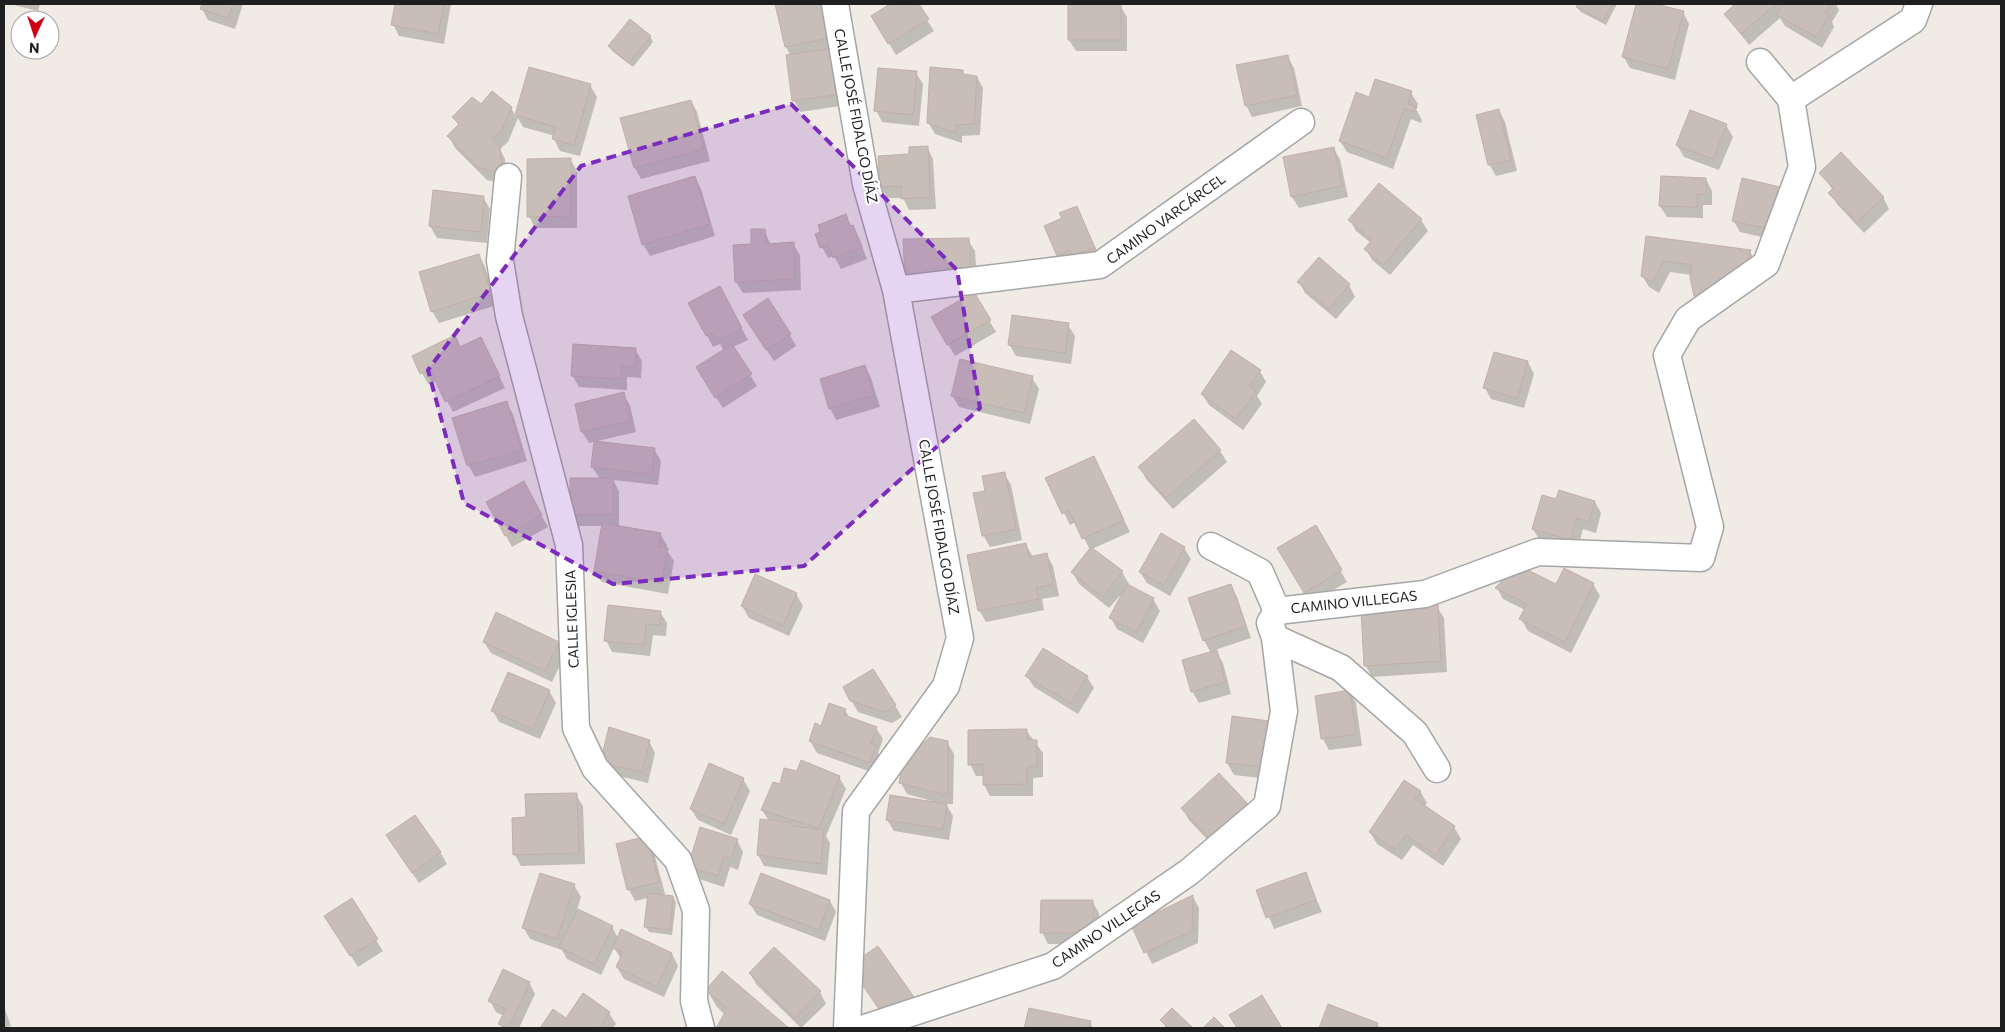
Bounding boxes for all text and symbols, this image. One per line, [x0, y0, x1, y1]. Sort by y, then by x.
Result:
north arrow [10, 10, 60, 60]
street label: CALLE JOSÉ FIDALGO DÍAZ [831, 27, 882, 205]
text: N [29, 40, 40, 57]
street label: CAMINO VARCÁRCEL [1103, 170, 1229, 267]
street label: CALLE JOSÉ FIDALGO DÍAZ [916, 438, 963, 616]
street label: CALLE IGLESIA [561, 569, 582, 669]
street label: CAMINO VILLEGAS [1290, 586, 1418, 617]
street label: CAMINO VILLEGAS [1048, 886, 1163, 971]

